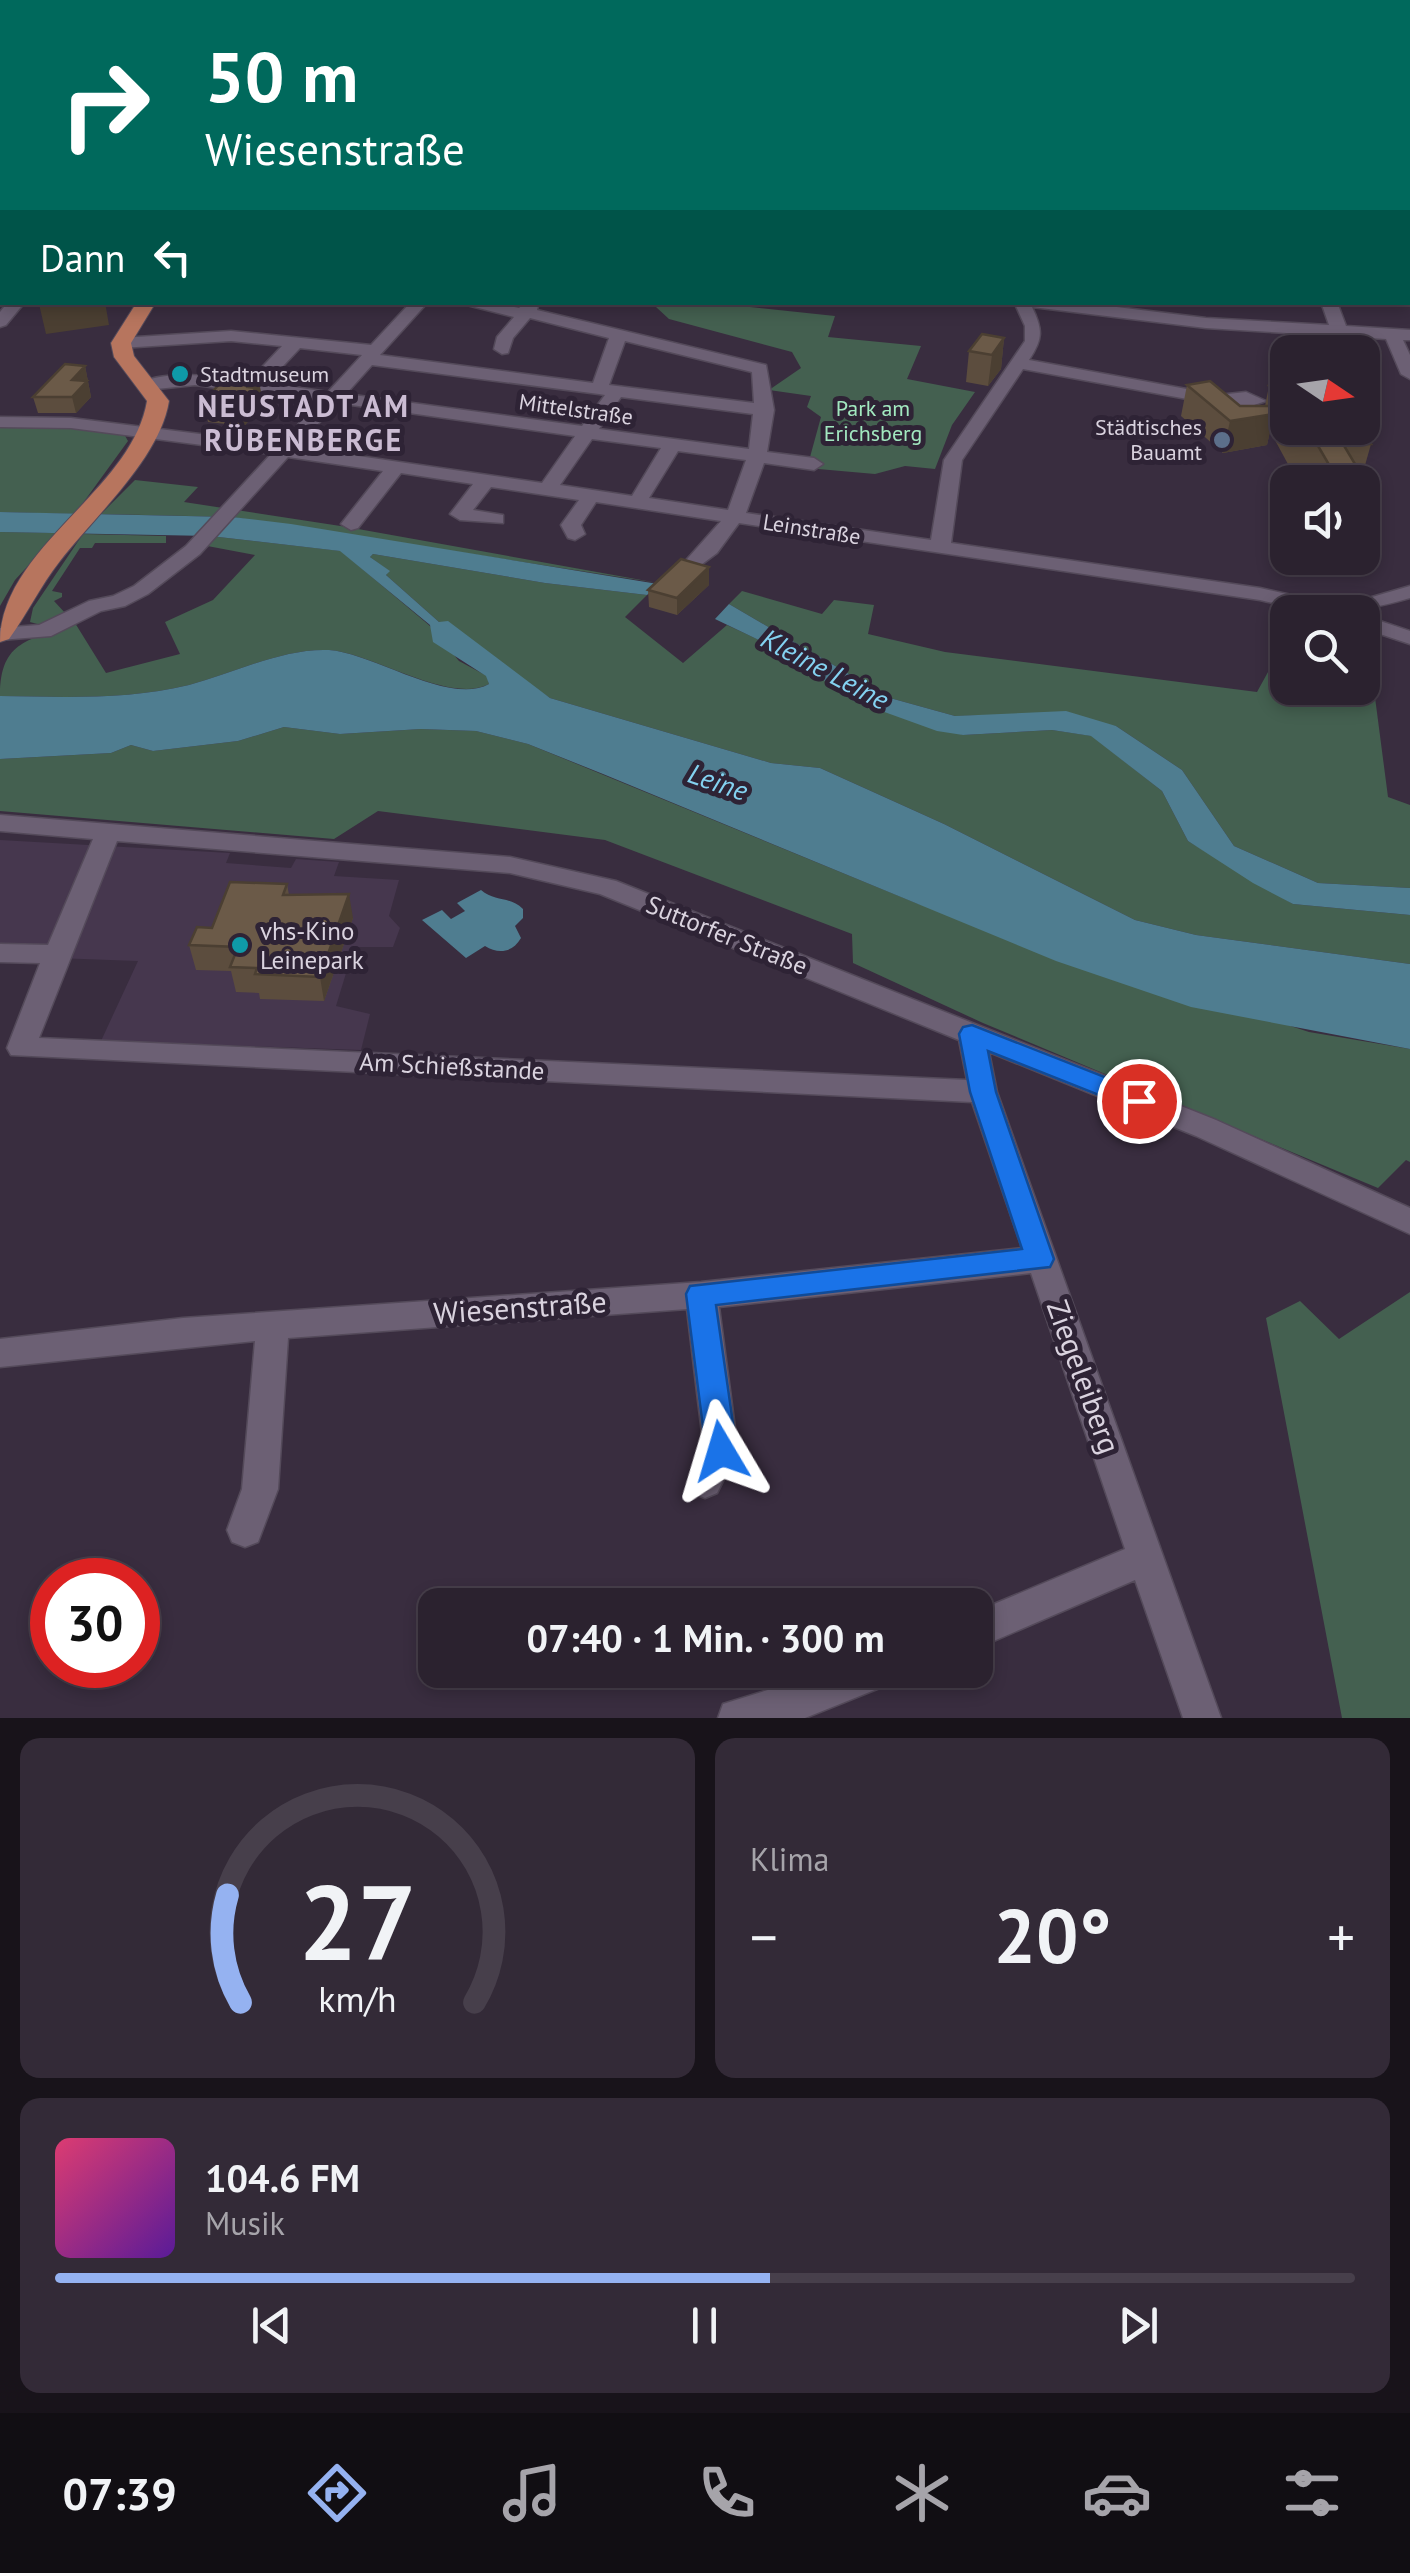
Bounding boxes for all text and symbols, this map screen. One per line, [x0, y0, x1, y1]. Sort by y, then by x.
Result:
text: 50 m [205, 31, 358, 121]
icon: right [40, 40, 170, 170]
text: Wiesenstraße [205, 119, 465, 177]
icon: left [145, 230, 200, 285]
text: Dann [40, 233, 125, 282]
north arrow [1270, 335, 1380, 445]
map controls [1270, 335, 1380, 705]
place label: Stadtmuseum [200, 360, 329, 388]
marker: Stadtmuseum [169, 363, 191, 385]
district label: NEUSTADT AM RÜBENBERGE [197, 386, 411, 459]
street label: Mittelstraße [517, 387, 635, 431]
park label: Park am Erichsberg [824, 394, 922, 447]
place label: Städtisches Bauamt [1095, 413, 1203, 466]
marker: Städtisches Bauamt [1211, 429, 1233, 451]
button: sound [1270, 465, 1380, 575]
street label: Leinstraße [761, 507, 863, 551]
button: search [1270, 595, 1380, 705]
water label: Kleine Leine [755, 619, 896, 718]
water label: Leine [683, 754, 753, 809]
street label: Suttorfer Straße [642, 888, 812, 982]
place label: vhs-Kino Leinepark [260, 915, 364, 976]
marker: vhs-Kino Leinepark [229, 934, 251, 956]
street label: Am Schießstande [359, 1045, 545, 1087]
pin [1097, 1059, 1182, 1144]
icon: arrive [1112, 1074, 1167, 1129]
street label: Wiesenstraße [432, 1281, 608, 1332]
street label: Ziegeleiberg [1039, 1294, 1130, 1459]
position arrow [669, 1399, 773, 1503]
speed limit sign: 30 [30, 1558, 160, 1688]
text: 07:40 · 1 Min. · 300 m [526, 1613, 885, 1662]
text: Klima [750, 1838, 829, 1880]
text: 27 [299, 1854, 416, 1989]
text: 20° [994, 1887, 1111, 1984]
text: − [750, 1901, 778, 1972]
text: + [1327, 1901, 1355, 1972]
text: km/h [318, 1976, 397, 2022]
text: 104.6 FM [205, 2153, 360, 2202]
text: Musik [205, 2202, 285, 2244]
icon: previous [244, 2298, 299, 2353]
icon: pause [677, 2298, 732, 2353]
icon: next [1111, 2298, 1166, 2353]
icon: directions [302, 2458, 372, 2528]
icon: music [497, 2458, 567, 2528]
icon: phone [692, 2458, 762, 2528]
icon: climate [887, 2458, 957, 2528]
icon: car [1082, 2458, 1152, 2528]
icon: filters [1277, 2458, 1347, 2528]
text: 07:39 [63, 2464, 177, 2522]

